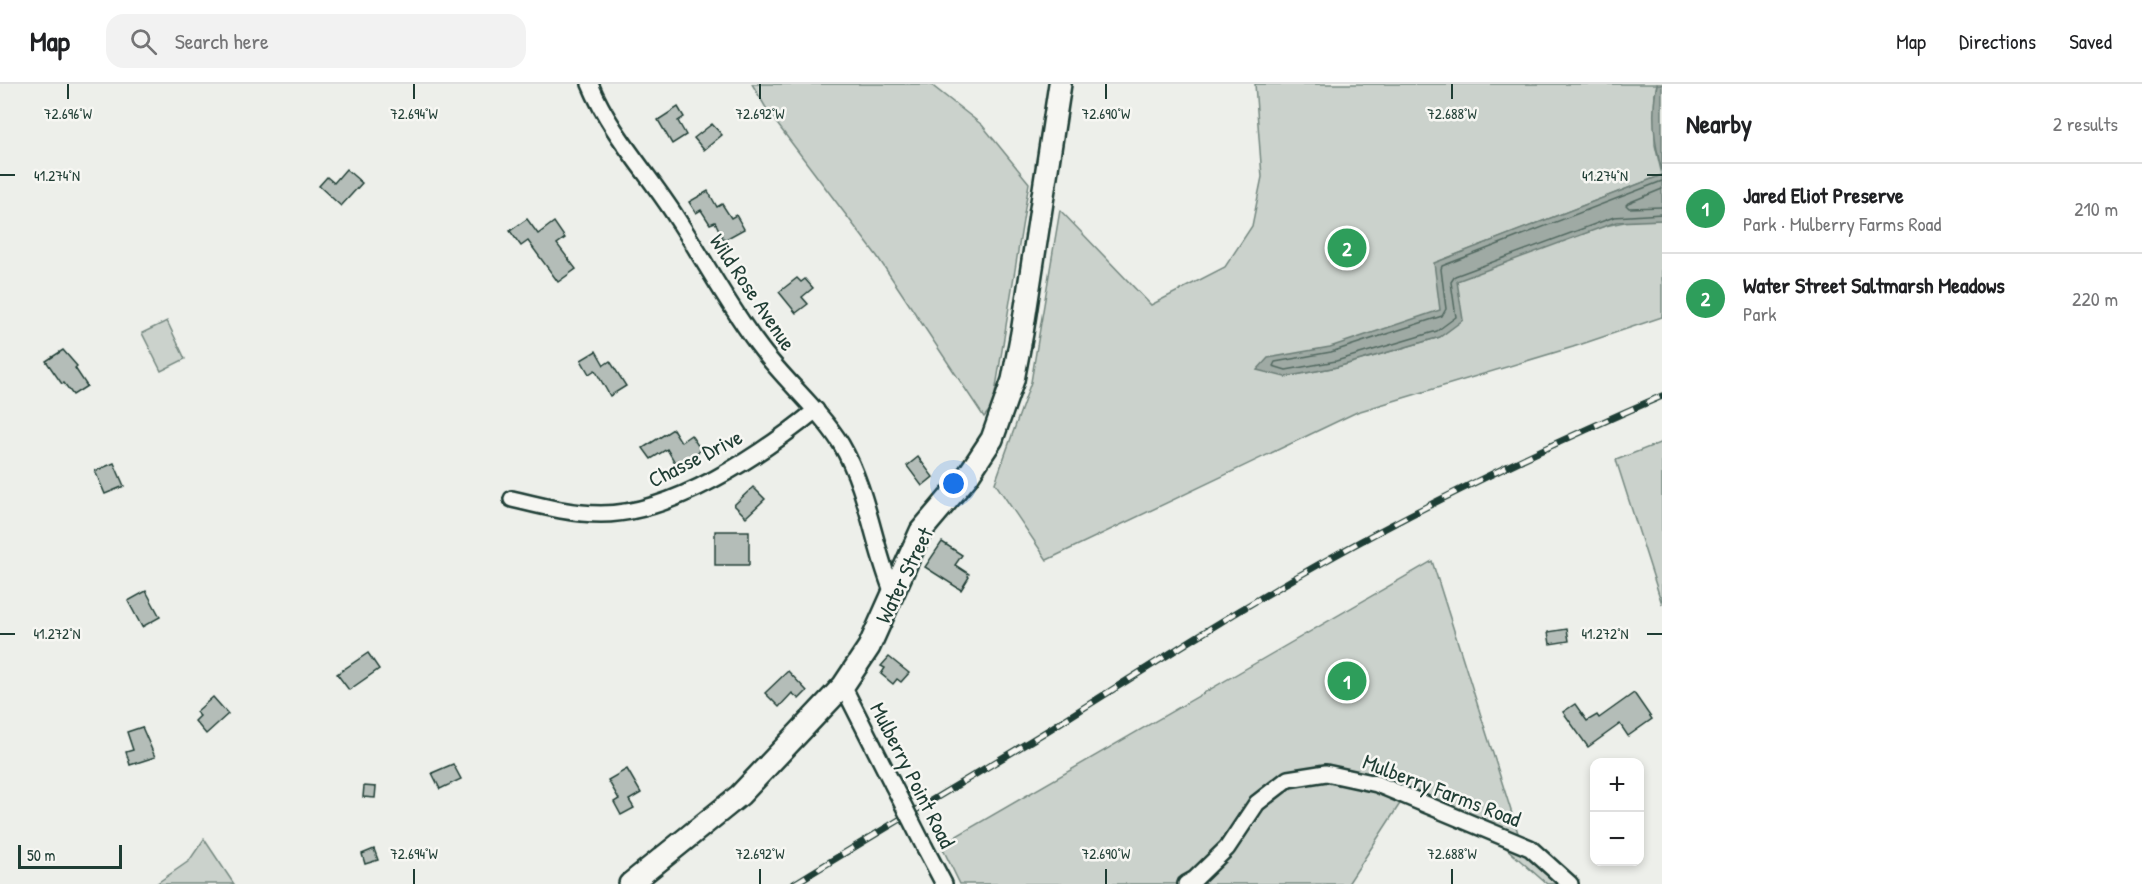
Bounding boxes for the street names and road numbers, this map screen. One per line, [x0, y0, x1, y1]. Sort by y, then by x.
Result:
street label: Wild Rose Avenue [703, 228, 803, 357]
street label: Chasse Drive [643, 421, 747, 495]
street label: Water Street [868, 522, 940, 628]
street label: Mulberry Point Road [863, 697, 963, 853]
street label: Mulberry Farms Road [1359, 746, 1526, 834]

